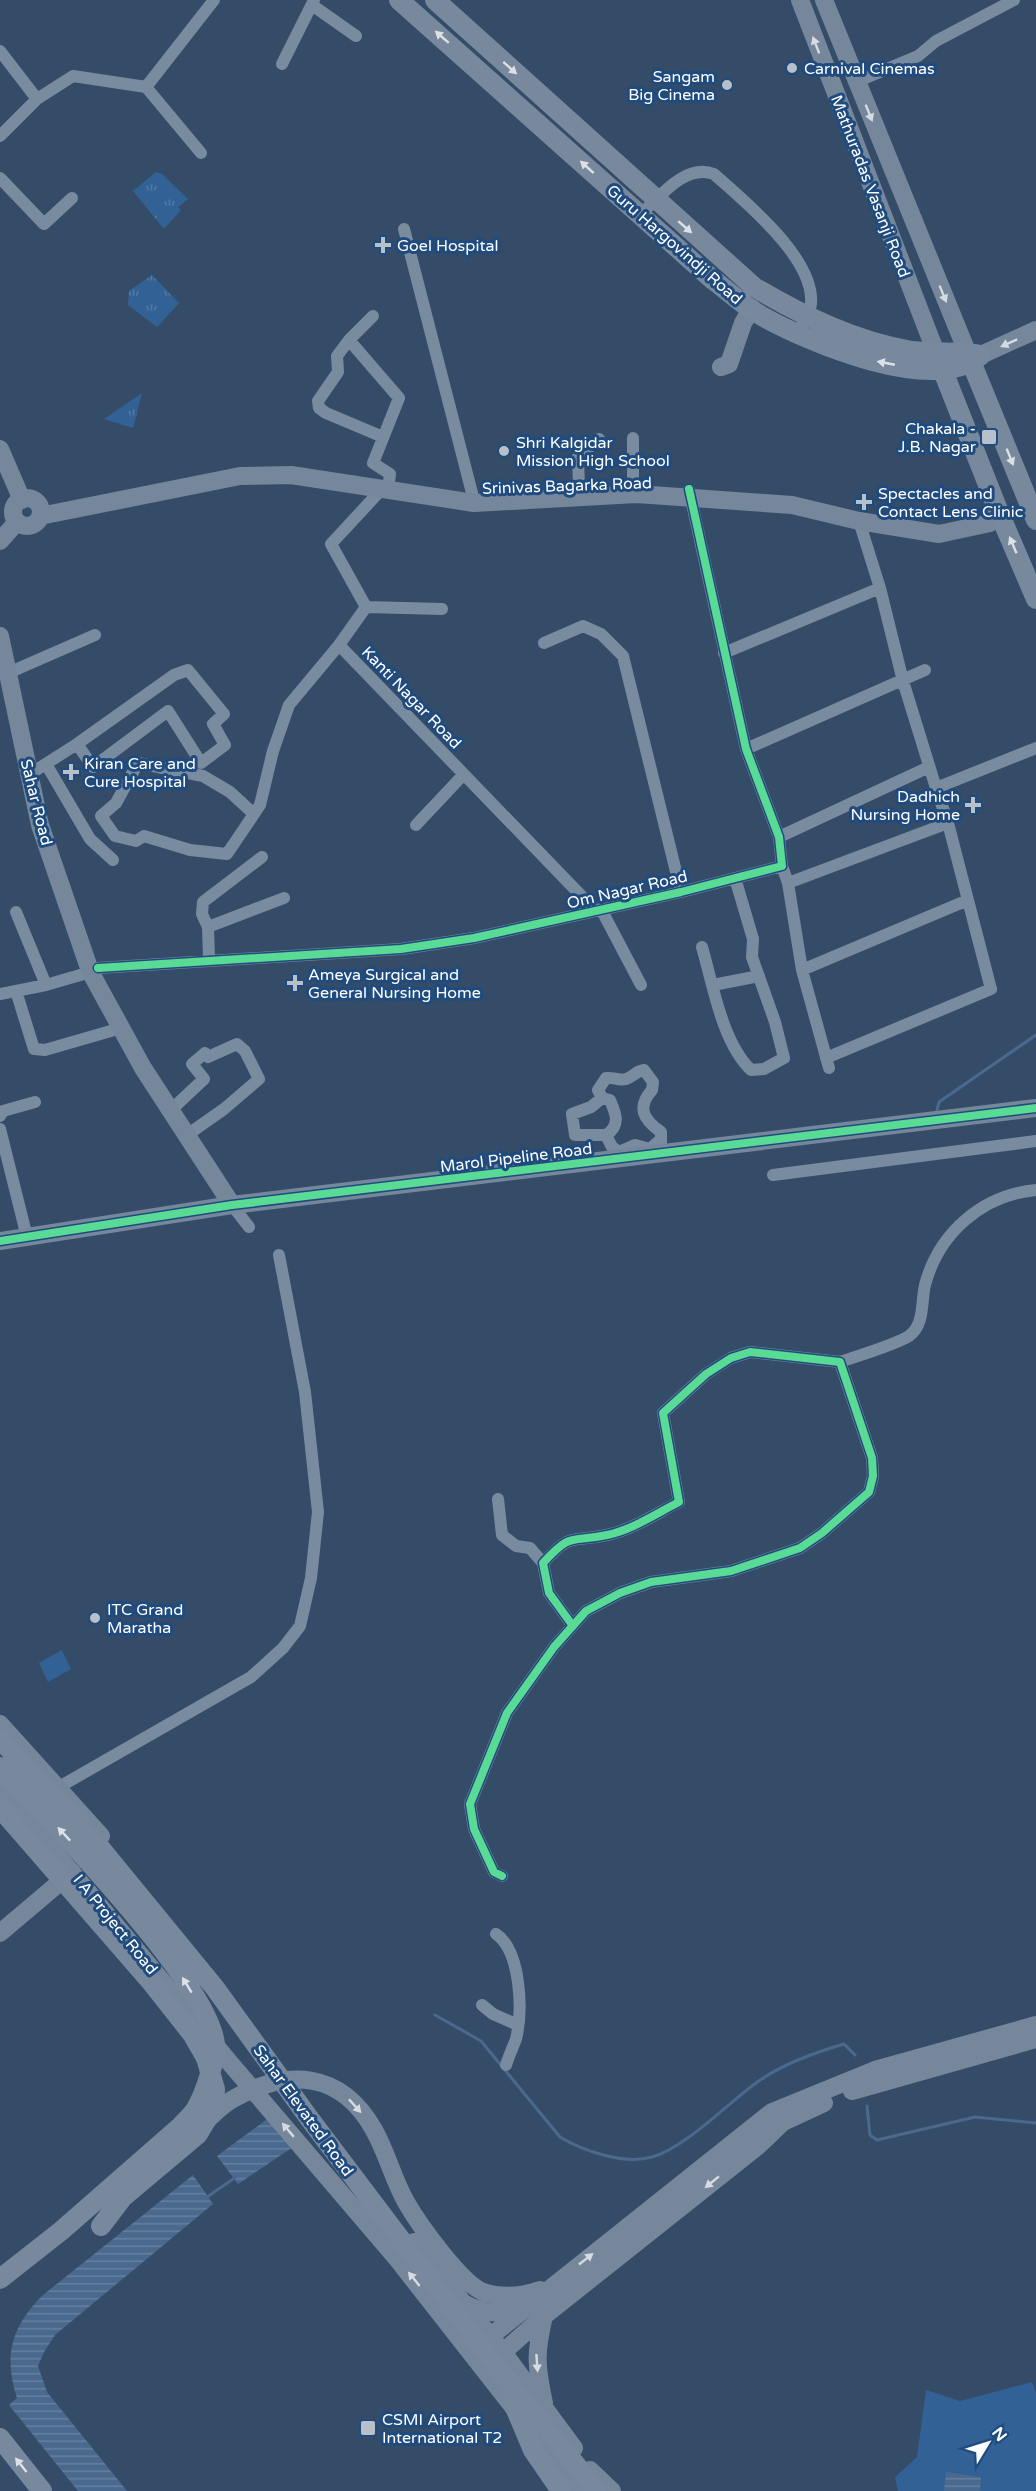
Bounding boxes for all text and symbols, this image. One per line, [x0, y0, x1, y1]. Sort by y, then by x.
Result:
one-way arrow [434, 30, 449, 44]
one-way arrow [811, 35, 821, 53]
place label: Carnival Cinemas [804, 59, 935, 79]
one-way arrow [502, 61, 517, 74]
marker: Carnival Cinemas [785, 61, 799, 75]
place label: Sangam Big Cinema [628, 67, 715, 105]
marker: Sangam Big Cinema [720, 78, 734, 92]
street label: Mathuradas Vasanji Road [826, 92, 914, 280]
one-way arrow [865, 104, 874, 122]
one-way arrow [579, 160, 594, 174]
street label: Guru Hargovindji Road [602, 180, 746, 309]
one-way arrow [678, 220, 693, 234]
marker: Goel Hospital [374, 236, 392, 254]
place label: Goel Hospital [397, 236, 498, 256]
one-way arrow [938, 285, 948, 303]
one-way arrow [1000, 338, 1017, 347]
one-way arrow [876, 358, 895, 367]
place label: Chakala - J.B. Nagar [898, 419, 977, 457]
marker: Chakala - J.B. Nagar [980, 428, 998, 446]
place label: Shri Kalgidar Mission High School [516, 433, 670, 471]
marker: Shri Kalgidar Mission High School [497, 444, 511, 458]
one-way arrow [1005, 448, 1015, 466]
street label: Srinivas Bagarka Road [482, 473, 652, 499]
place label: Spectacles and Contact Lens Clinic [878, 484, 1023, 522]
marker: Spectacles and Contact Lens Clinic [855, 493, 873, 511]
one-way arrow [1008, 535, 1018, 553]
street label: Kanti Nagar Road [357, 642, 465, 753]
place label: Kiran Care and Cure Hospital [84, 754, 196, 792]
street label: Sahar Road [16, 757, 56, 847]
marker: Kiran Care and Cure Hospital [62, 763, 80, 781]
place label: Dadhich Nursing Home [850, 787, 960, 825]
marker: Dadhich Nursing Home [964, 796, 982, 814]
street label: Om Nagar Road [565, 866, 689, 914]
place label: Ameya Surgical and General Nursing Home [308, 965, 481, 1003]
marker: Ameya Surgical and General Nursing Home [286, 974, 304, 992]
street label: Marol Pipeline Road [439, 1139, 593, 1177]
place label: ITC Grand Maratha [107, 1600, 183, 1638]
marker: ITC Grand Maratha [88, 1611, 102, 1625]
one-way arrow [57, 1827, 71, 1841]
street label: I A Project Road [69, 1870, 162, 1979]
one-way arrow [181, 1977, 192, 1993]
street label: Sahar Elevated Road [249, 2041, 358, 2180]
one-way arrow [348, 2098, 361, 2113]
one-way arrow [282, 2122, 295, 2138]
one-way arrow [705, 2176, 720, 2188]
one-way arrow [578, 2252, 594, 2265]
one-way arrow [408, 2272, 420, 2287]
one-way arrow [532, 2354, 542, 2373]
place label: CSMI Airport International T2 [382, 2410, 502, 2448]
north arrow [958, 2413, 1018, 2473]
marker: CSMI Airport International T2 [359, 2419, 377, 2437]
text: N [987, 2423, 1011, 2446]
one-way arrow [15, 2457, 27, 2472]

